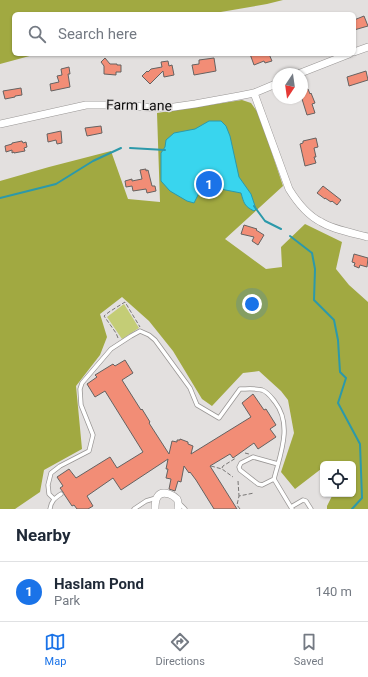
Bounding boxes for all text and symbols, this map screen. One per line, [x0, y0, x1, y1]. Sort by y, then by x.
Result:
search box [12, 12, 356, 56]
icon: search [26, 23, 48, 45]
text: Search here [58, 25, 137, 43]
north arrow [272, 68, 308, 104]
street label: Farm Lane [106, 96, 172, 114]
pin: 1 [196, 169, 222, 199]
your location [242, 294, 262, 314]
map controls [320, 461, 356, 497]
button: locate [320, 461, 356, 497]
text: Nearby [16, 525, 71, 545]
text: Haslam Pond [54, 575, 144, 593]
text: 1 [25, 584, 33, 599]
text: 140 m [315, 584, 352, 599]
text: Park [54, 593, 80, 608]
tab: Map [44, 631, 66, 668]
tab: Directions [155, 631, 205, 668]
tab: Saved [294, 631, 324, 668]

